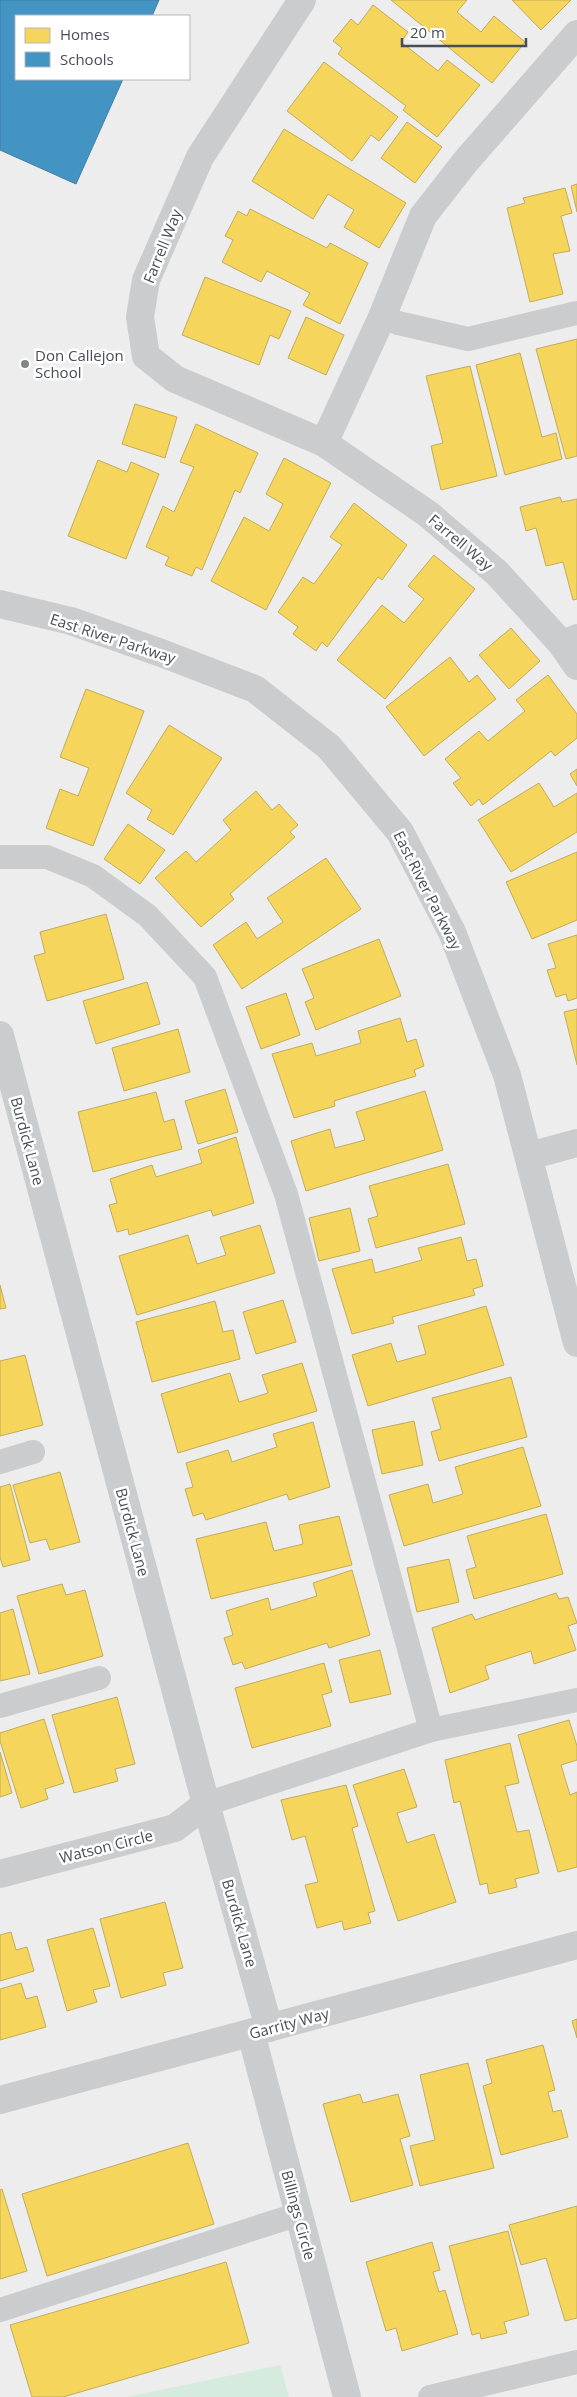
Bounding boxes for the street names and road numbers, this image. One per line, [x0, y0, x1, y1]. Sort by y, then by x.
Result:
street label: Farrell Way [138, 206, 186, 286]
street label: Farrell Way [425, 509, 498, 575]
street label: East River Parkway [48, 608, 179, 668]
street label: East River Parkway [389, 827, 467, 953]
street label: Burdick Lane [7, 1095, 49, 1187]
street label: Burdick Lane [112, 1486, 154, 1578]
street label: Watson Circle [57, 1825, 155, 1867]
street label: Burdick Lane [218, 1877, 262, 1969]
street label: Garrity Way [247, 2003, 332, 2043]
street label: Billings Circle [277, 2168, 321, 2262]

